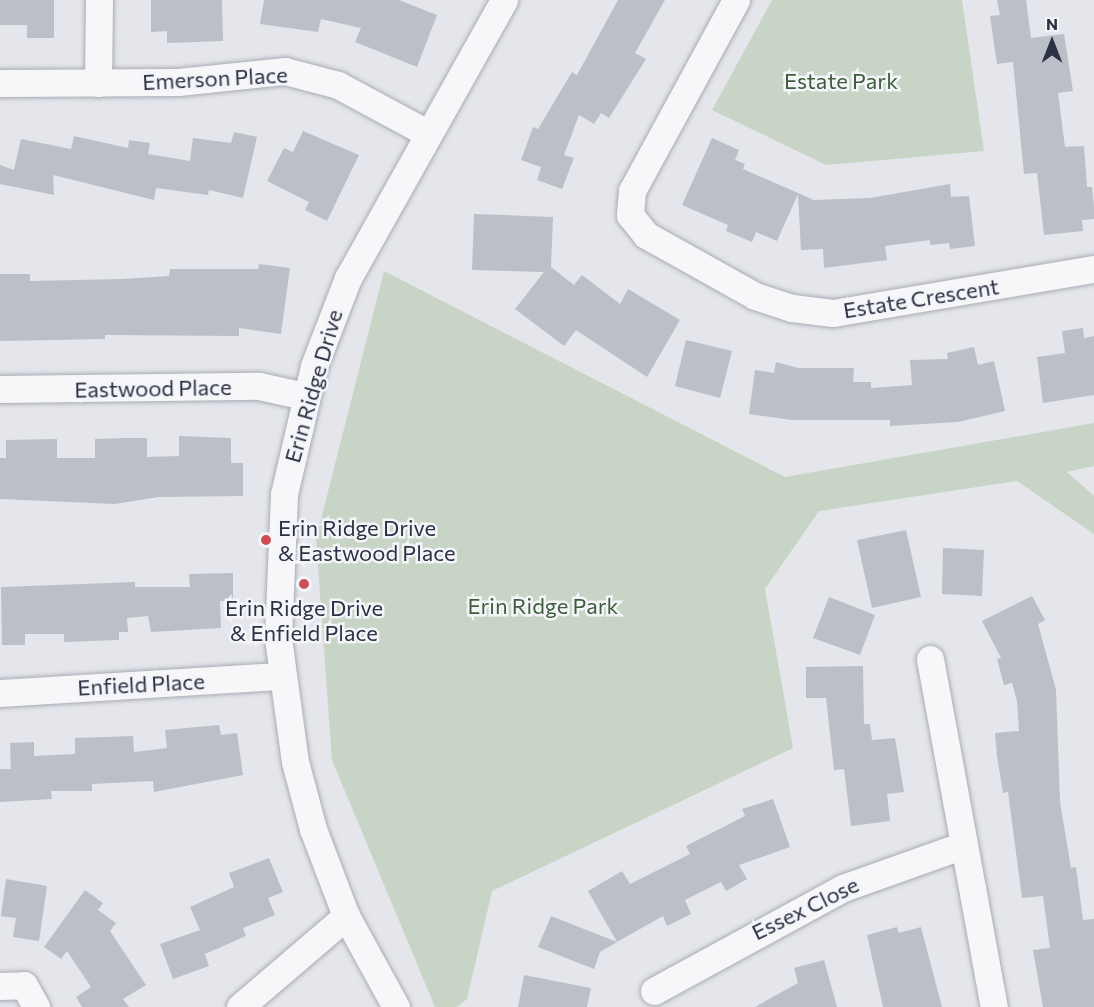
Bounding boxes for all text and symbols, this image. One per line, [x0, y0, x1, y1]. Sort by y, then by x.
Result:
north arrow [1022, 12, 1082, 72]
text: N [1046, 14, 1058, 33]
street label: Emerson Place [142, 61, 288, 95]
park label: Estate Park [784, 68, 898, 94]
street label: Estate Crescent [841, 273, 1001, 323]
street label: Erin Ridge Drive [279, 306, 347, 466]
street label: Eastwood Place [74, 373, 232, 403]
place label: Erin Ridge Drive & Eastwood Place [278, 514, 456, 566]
marker: Erin Ridge Drive & Eastwood Place [259, 533, 273, 547]
marker: Erin Ridge Drive & Enfield Place [297, 577, 311, 591]
park label: Erin Ridge Park [468, 593, 618, 619]
place label: Erin Ridge Drive & Enfield Place [225, 594, 383, 646]
street label: Enfield Place [77, 667, 205, 701]
street label: Essex Close [747, 871, 863, 945]

